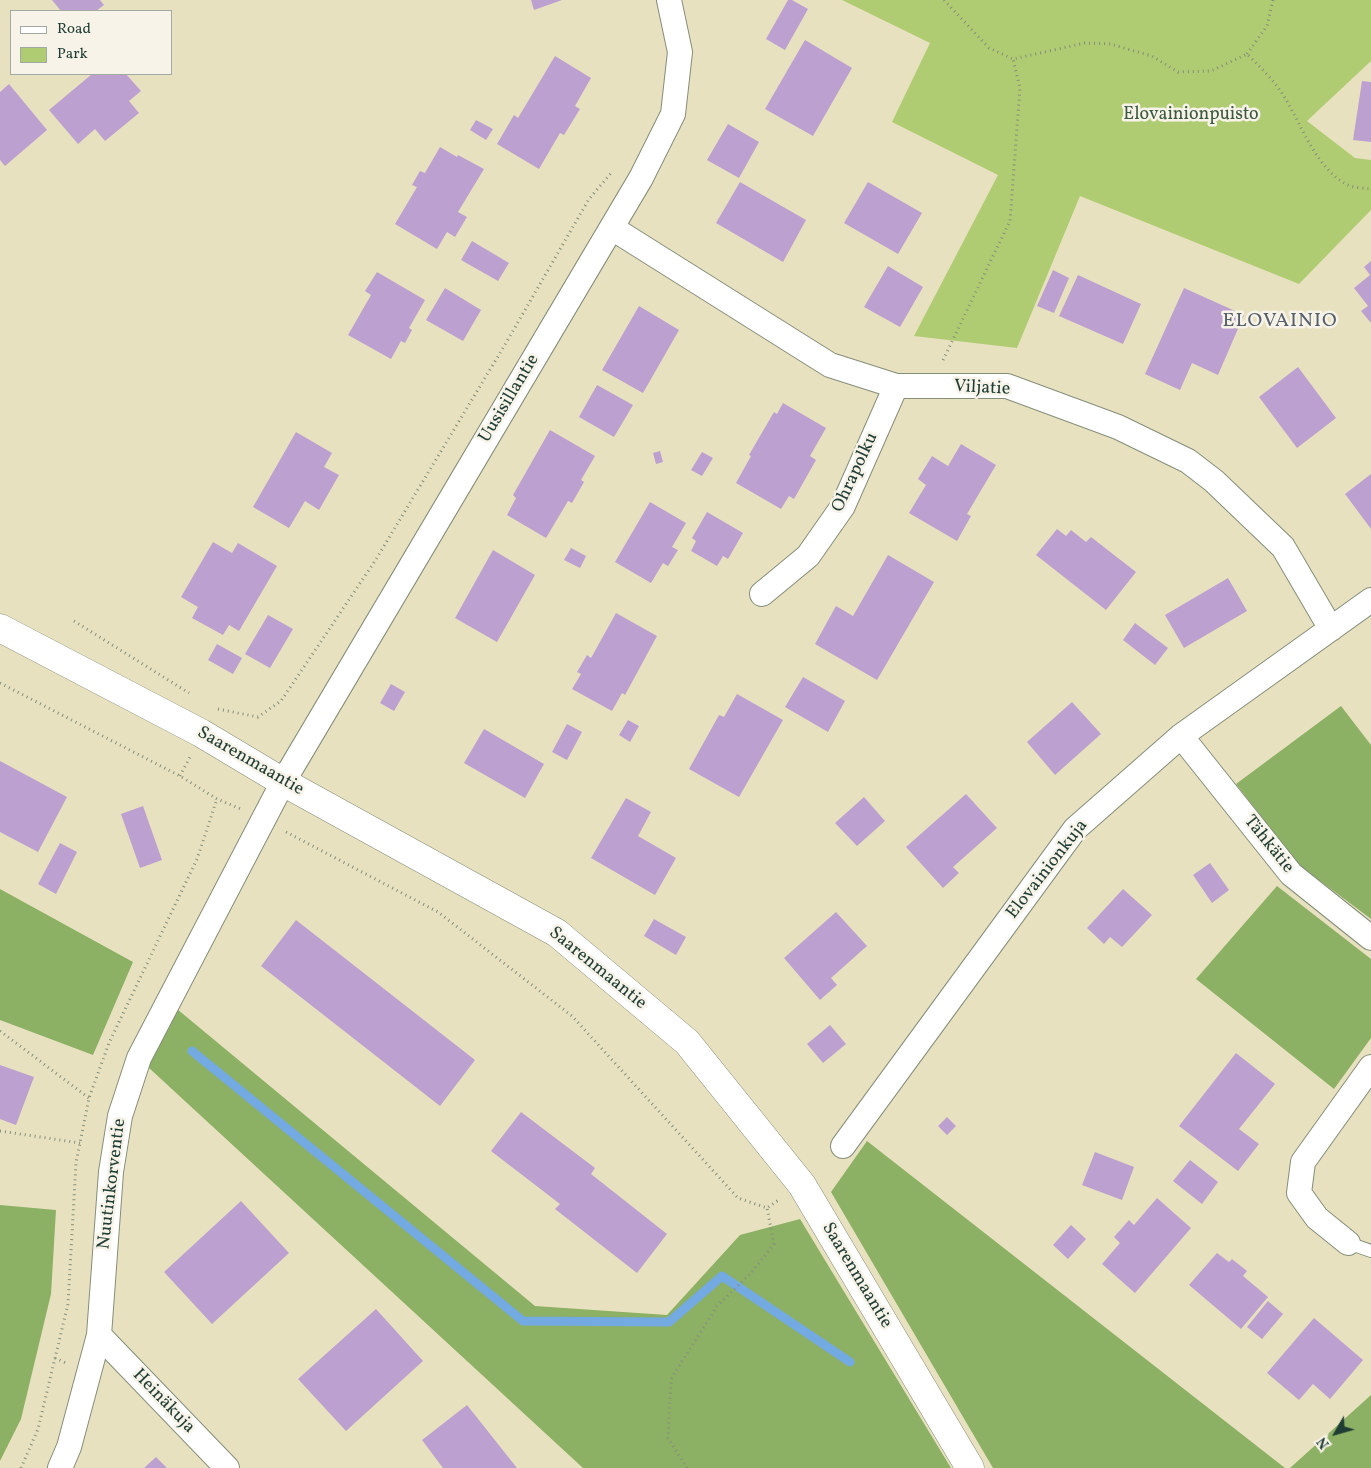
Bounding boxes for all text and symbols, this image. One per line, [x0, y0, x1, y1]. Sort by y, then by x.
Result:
legend [10, 10, 172, 75]
text: Road [57, 19, 91, 40]
text: Park [57, 44, 88, 65]
park label: Elovainionpuisto [1123, 105, 1259, 127]
district label: ELOVAINIO [1221, 310, 1339, 334]
street label: Uusisillantie [475, 351, 545, 447]
street label: Viljatie [953, 377, 1011, 401]
street label: Ohrapolku [828, 430, 884, 516]
street label: Saarenmaantie [193, 723, 307, 801]
street label: Tähkätie [1238, 812, 1298, 878]
street label: Elovainionkuja [1003, 816, 1093, 924]
street label: Saarenmaantie [544, 923, 650, 1015]
street label: Nuutinkorventie [94, 1117, 132, 1251]
street label: Saarenmaantie [816, 1219, 896, 1333]
street label: Heinäkuja [127, 1365, 199, 1439]
north arrow [1311, 1408, 1361, 1458]
text: N [1313, 1433, 1334, 1452]

